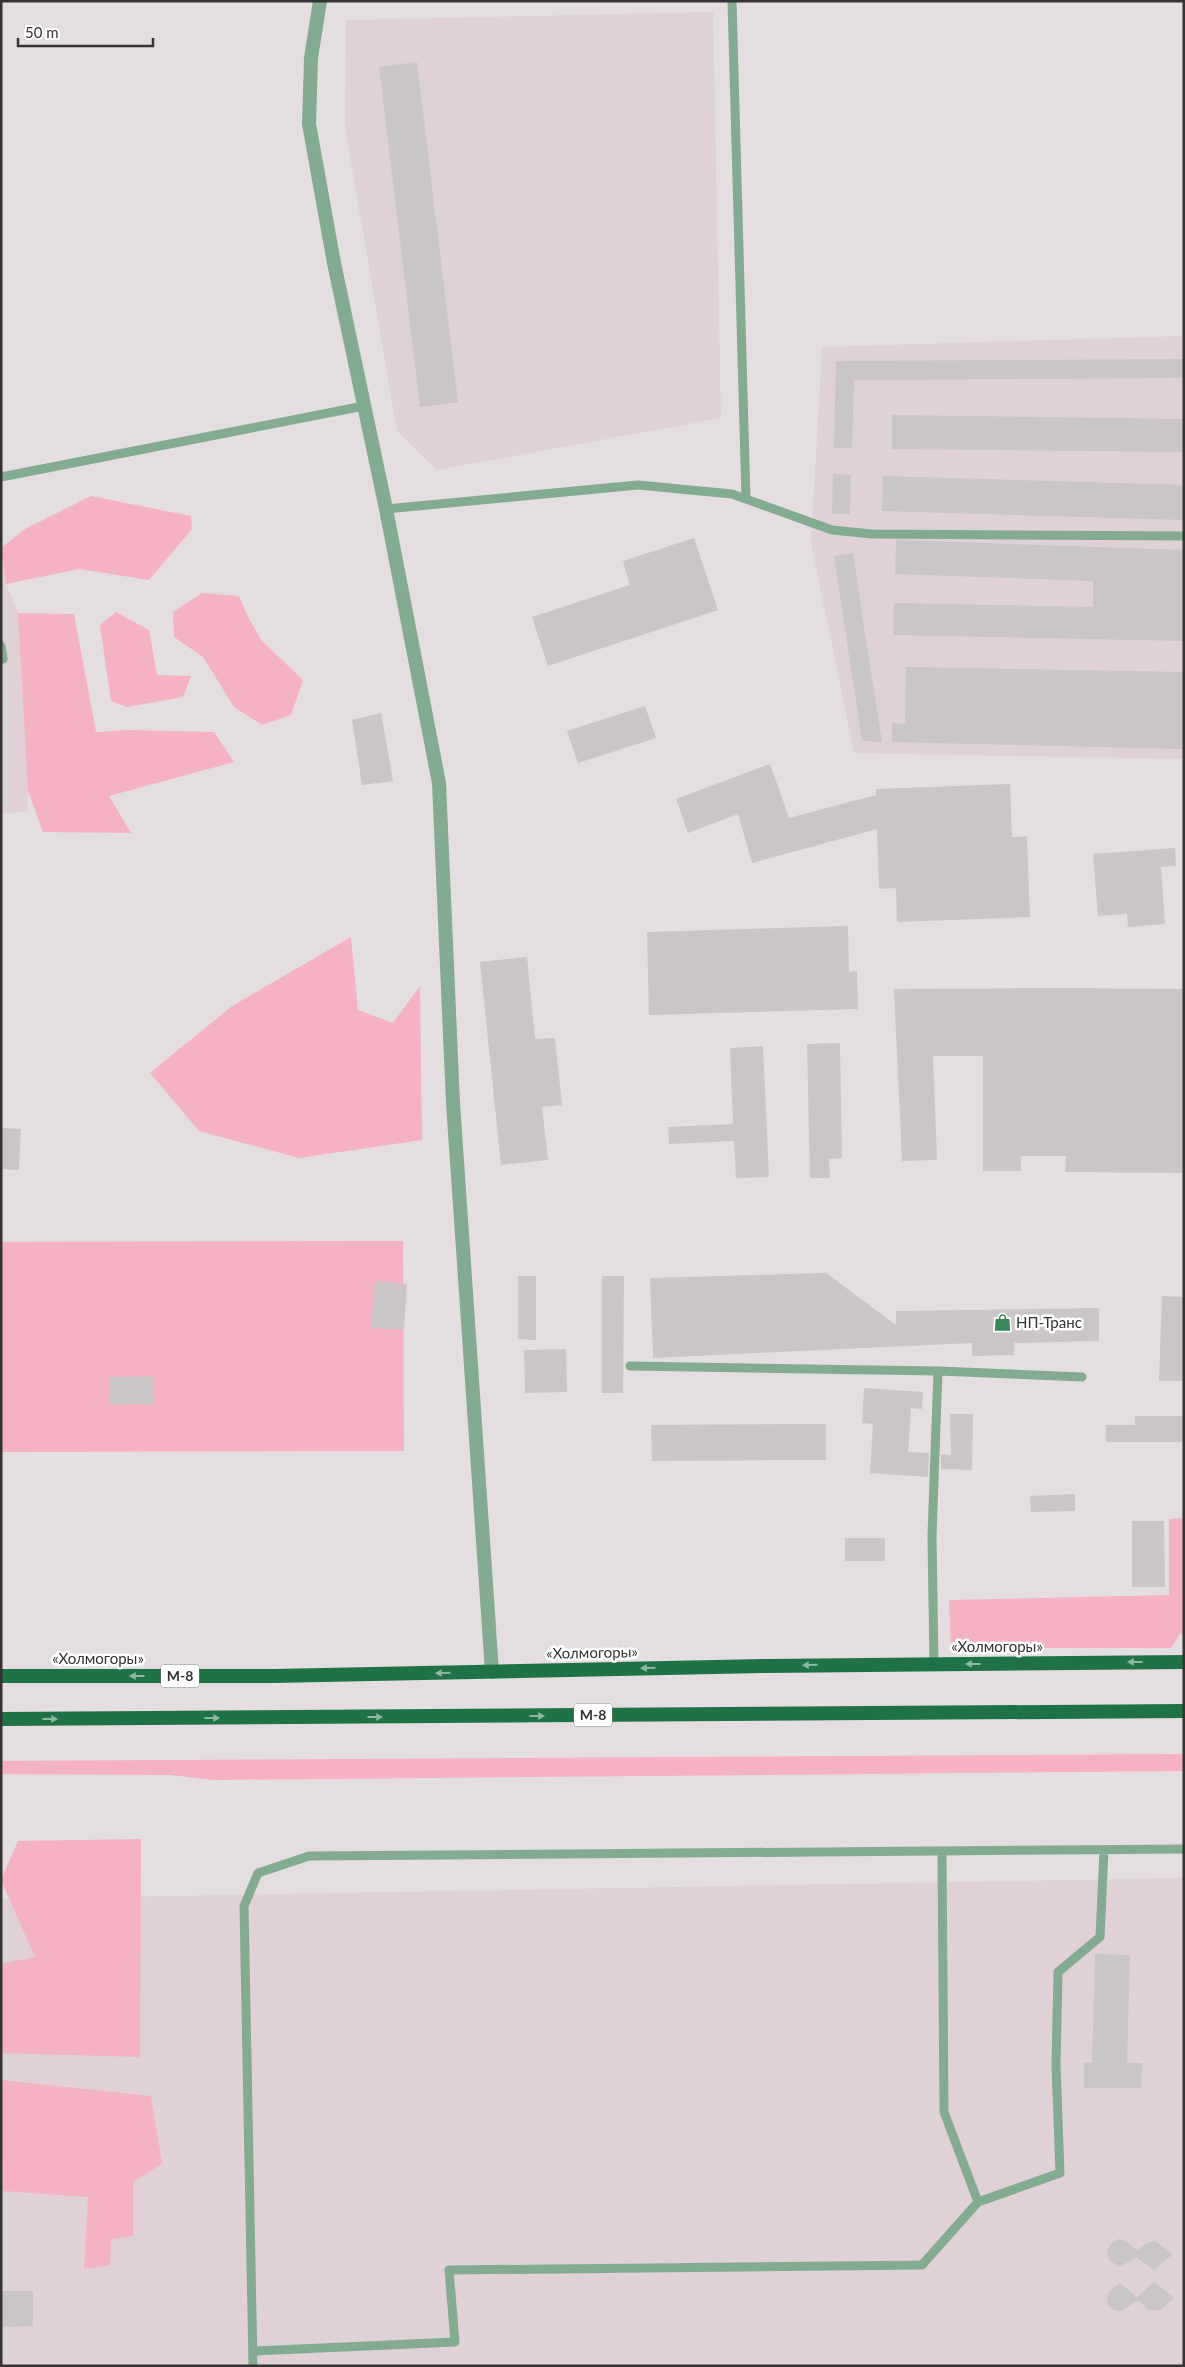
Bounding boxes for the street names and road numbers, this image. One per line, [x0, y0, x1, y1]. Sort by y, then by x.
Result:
street label: «Холмогоры» [951, 1637, 1043, 1655]
street label: «Холмогоры» [546, 1642, 638, 1662]
street label: «Холмогоры» [52, 1649, 144, 1667]
road number: М-8 [161, 1664, 199, 1688]
road number: М-8 [574, 1704, 612, 1726]

